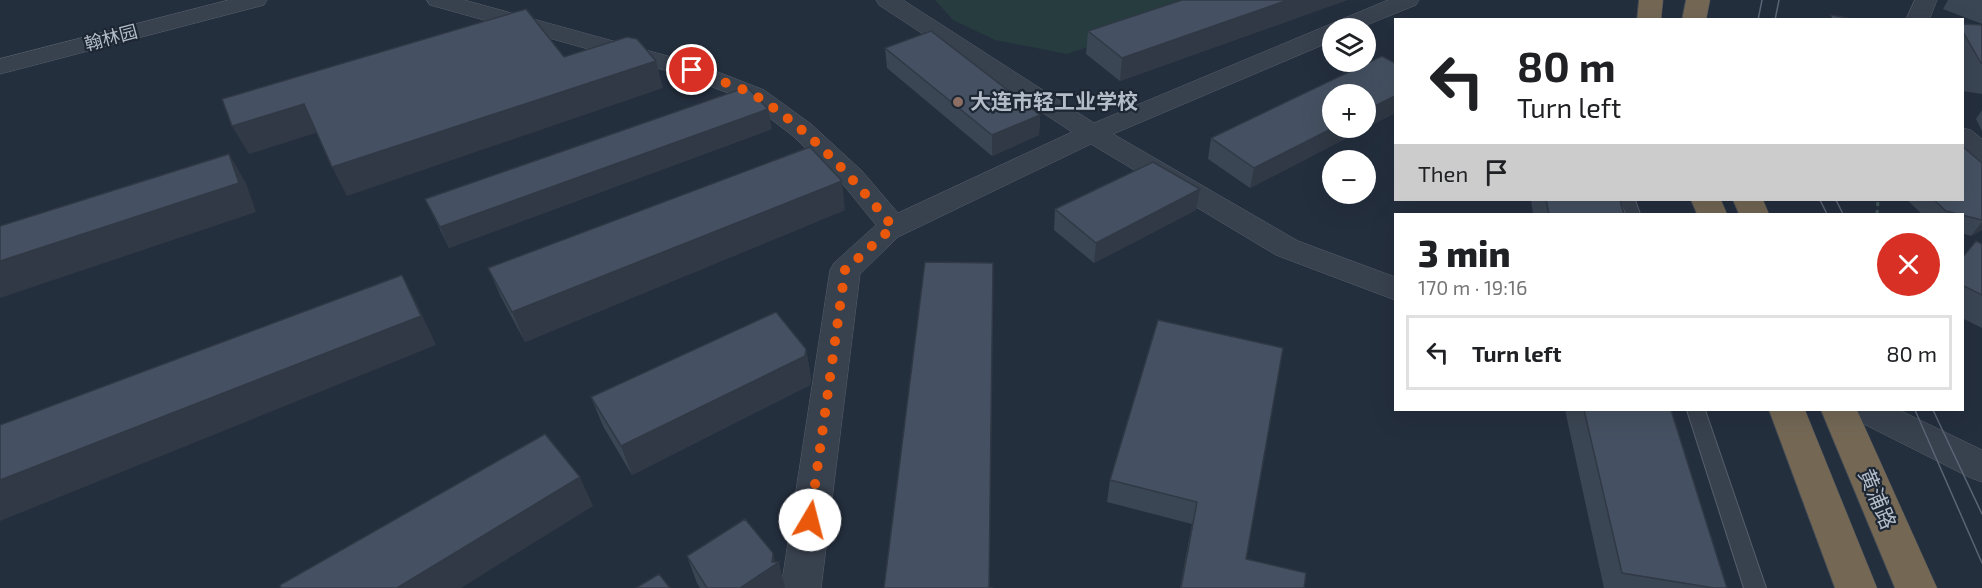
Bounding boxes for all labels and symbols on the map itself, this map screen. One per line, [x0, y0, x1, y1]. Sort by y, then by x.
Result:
street label: 翰林园 [82, 19, 140, 55]
pin [666, 44, 717, 95]
place label: 大连市轻工业学校 [970, 88, 1138, 113]
marker: 大连市轻工业学校 [951, 95, 965, 109]
street label: 黄浦路 [1855, 465, 1902, 532]
position arrow [778, 488, 842, 552]

